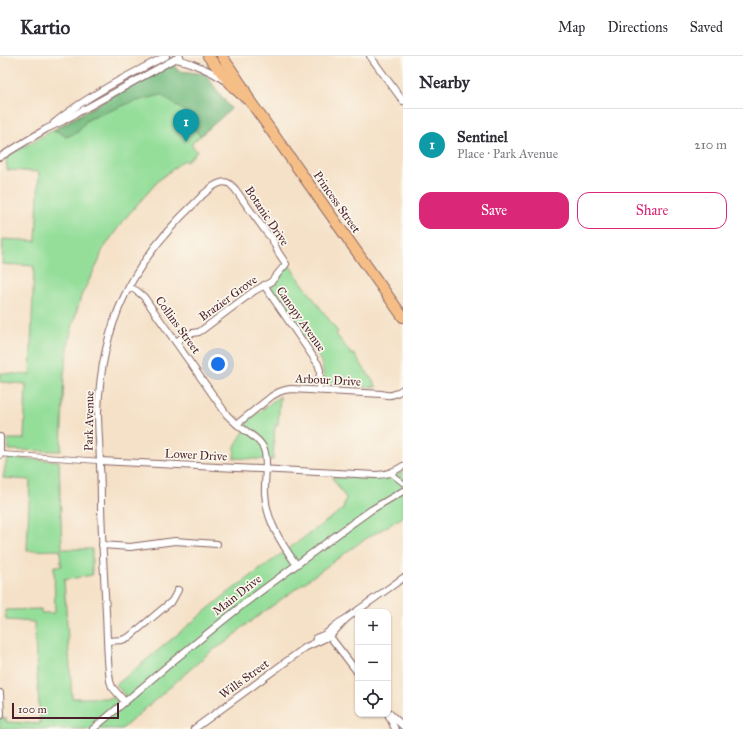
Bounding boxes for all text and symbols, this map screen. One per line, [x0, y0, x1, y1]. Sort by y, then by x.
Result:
text: Kartio [20, 16, 70, 39]
text: Map [558, 19, 585, 36]
text: Directions [607, 19, 668, 36]
text: Saved [690, 19, 723, 36]
text: Nearby [419, 72, 470, 93]
pin: 1 [173, 109, 199, 142]
text: Sentinel [457, 128, 508, 146]
text: 1 [429, 137, 435, 153]
text: 210 m [694, 137, 727, 153]
text: Place · Park Avenue [457, 146, 558, 162]
street label: Princess Street [311, 168, 364, 236]
street label: Botanic Drive [242, 184, 292, 248]
button: Save [419, 192, 569, 229]
button: Share [577, 192, 727, 229]
street label: Brazier Grove [196, 272, 260, 324]
street label: Canopy Avenue [273, 284, 329, 354]
street label: Collins Street [153, 294, 204, 357]
your location [208, 354, 228, 374]
street label: Arbour Drive [294, 371, 361, 389]
street label: Park Avenue [81, 391, 97, 451]
street label: Lower Drive [164, 446, 228, 464]
street label: Main Drive [210, 572, 264, 618]
map controls [355, 609, 391, 717]
button: + [355, 609, 391, 645]
button: − [355, 645, 391, 681]
street label: Wills Street [216, 656, 272, 702]
button: locate [355, 681, 391, 717]
scale bar [12, 701, 119, 720]
text: 100 m [18, 703, 47, 716]

